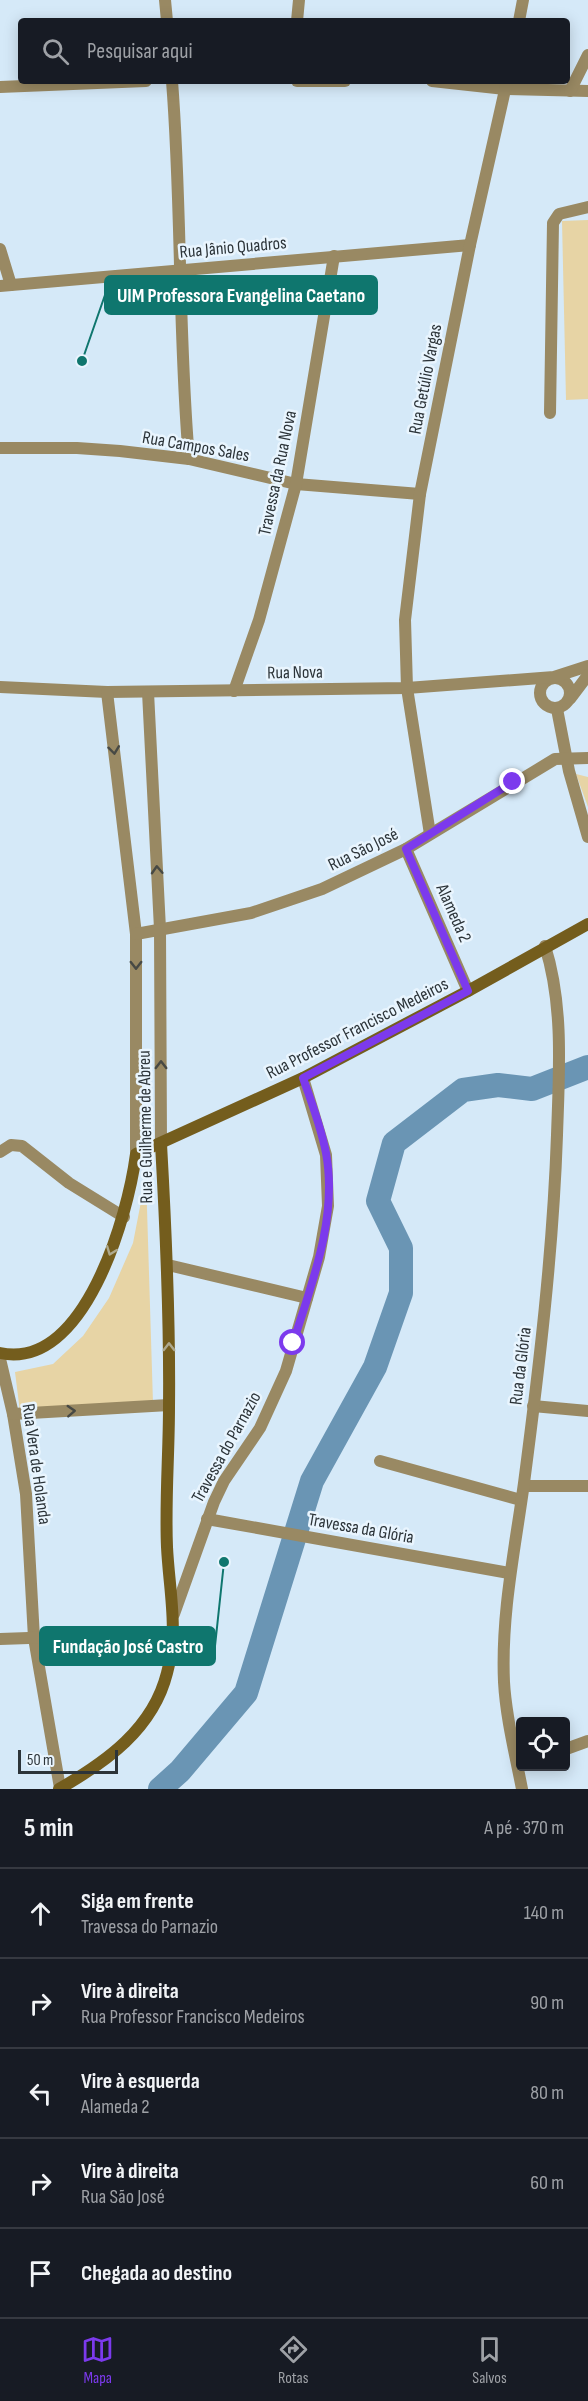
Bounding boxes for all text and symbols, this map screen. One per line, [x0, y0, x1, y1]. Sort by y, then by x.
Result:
search box [18, 18, 570, 84]
icon: search [39, 35, 72, 68]
text: Pesquisar aqui [87, 38, 192, 65]
street label: Rua Jânio Quadros [179, 232, 287, 263]
callout: UIM Professora Evangelina Caetano [105, 276, 377, 314]
text: UIM Professora Evangelina Caetano [117, 284, 365, 308]
street label: Rua Getúlio Vargas [405, 322, 446, 436]
street label: Travessa da Rua Nova [254, 409, 301, 538]
street label: Rua Campos Sales [141, 427, 251, 466]
street label: Rua Nova [267, 662, 323, 683]
one-way arrow [107, 746, 119, 755]
route end [499, 768, 525, 794]
street label: Rua São José [325, 823, 402, 875]
one-way arrow [151, 865, 164, 874]
street label: Alameda 2 [431, 880, 476, 946]
one-way arrow [130, 961, 142, 970]
street label: Rua Professor Francisco Medeiros [263, 973, 452, 1084]
street label: Rua e Guilherme de Abreu [134, 1050, 157, 1204]
one-way arrow [155, 1060, 167, 1069]
one-way arrow [106, 1245, 118, 1256]
street label: Rua da Glória [505, 1326, 536, 1406]
route start [279, 1329, 305, 1355]
one-way arrow [163, 1342, 175, 1351]
street label: Travessa do Parnazio [187, 1388, 266, 1506]
street label: Rua Vera de Holanda [18, 1402, 55, 1526]
one-way arrow [67, 1404, 76, 1417]
street label: Travessa da Glória [307, 1509, 415, 1548]
callout: Fundação José Castro [40, 1627, 215, 1665]
text: Fundação José Castro [53, 1635, 203, 1659]
map controls [516, 1717, 570, 1771]
button: locate [516, 1717, 570, 1771]
scale bar [18, 1747, 118, 1774]
text: 50 m [27, 1751, 53, 1770]
text: 5 min [24, 1813, 74, 1844]
text: A pé · 370 m [484, 1816, 564, 1840]
text: Siga em frente [81, 1888, 194, 1915]
icon: ahead [24, 1897, 57, 1930]
text: 140 m [524, 1901, 564, 1925]
text: Travessa do Parnazio [81, 1915, 218, 1939]
text: Vire à direita [81, 1978, 179, 2005]
icon: right [24, 1987, 57, 2020]
text: 90 m [530, 1991, 564, 2015]
text: Rua Professor Francisco Medeiros [81, 2005, 305, 2029]
text: Vire à esquerda [81, 2068, 200, 2095]
icon: left [24, 2077, 57, 2110]
text: 80 m [530, 2081, 564, 2105]
text: Alameda 2 [81, 2095, 150, 2119]
text: Vire à direita [81, 2158, 179, 2185]
icon: right [24, 2167, 57, 2200]
text: 60 m [530, 2171, 564, 2195]
text: Rua São José [81, 2185, 165, 2209]
icon: arrive [24, 2257, 57, 2290]
text: Chegada ao destino [81, 2260, 232, 2287]
tab: Mapa [81, 2333, 114, 2388]
tab: Rotas [277, 2333, 310, 2388]
tab: Salvos [472, 2333, 507, 2388]

